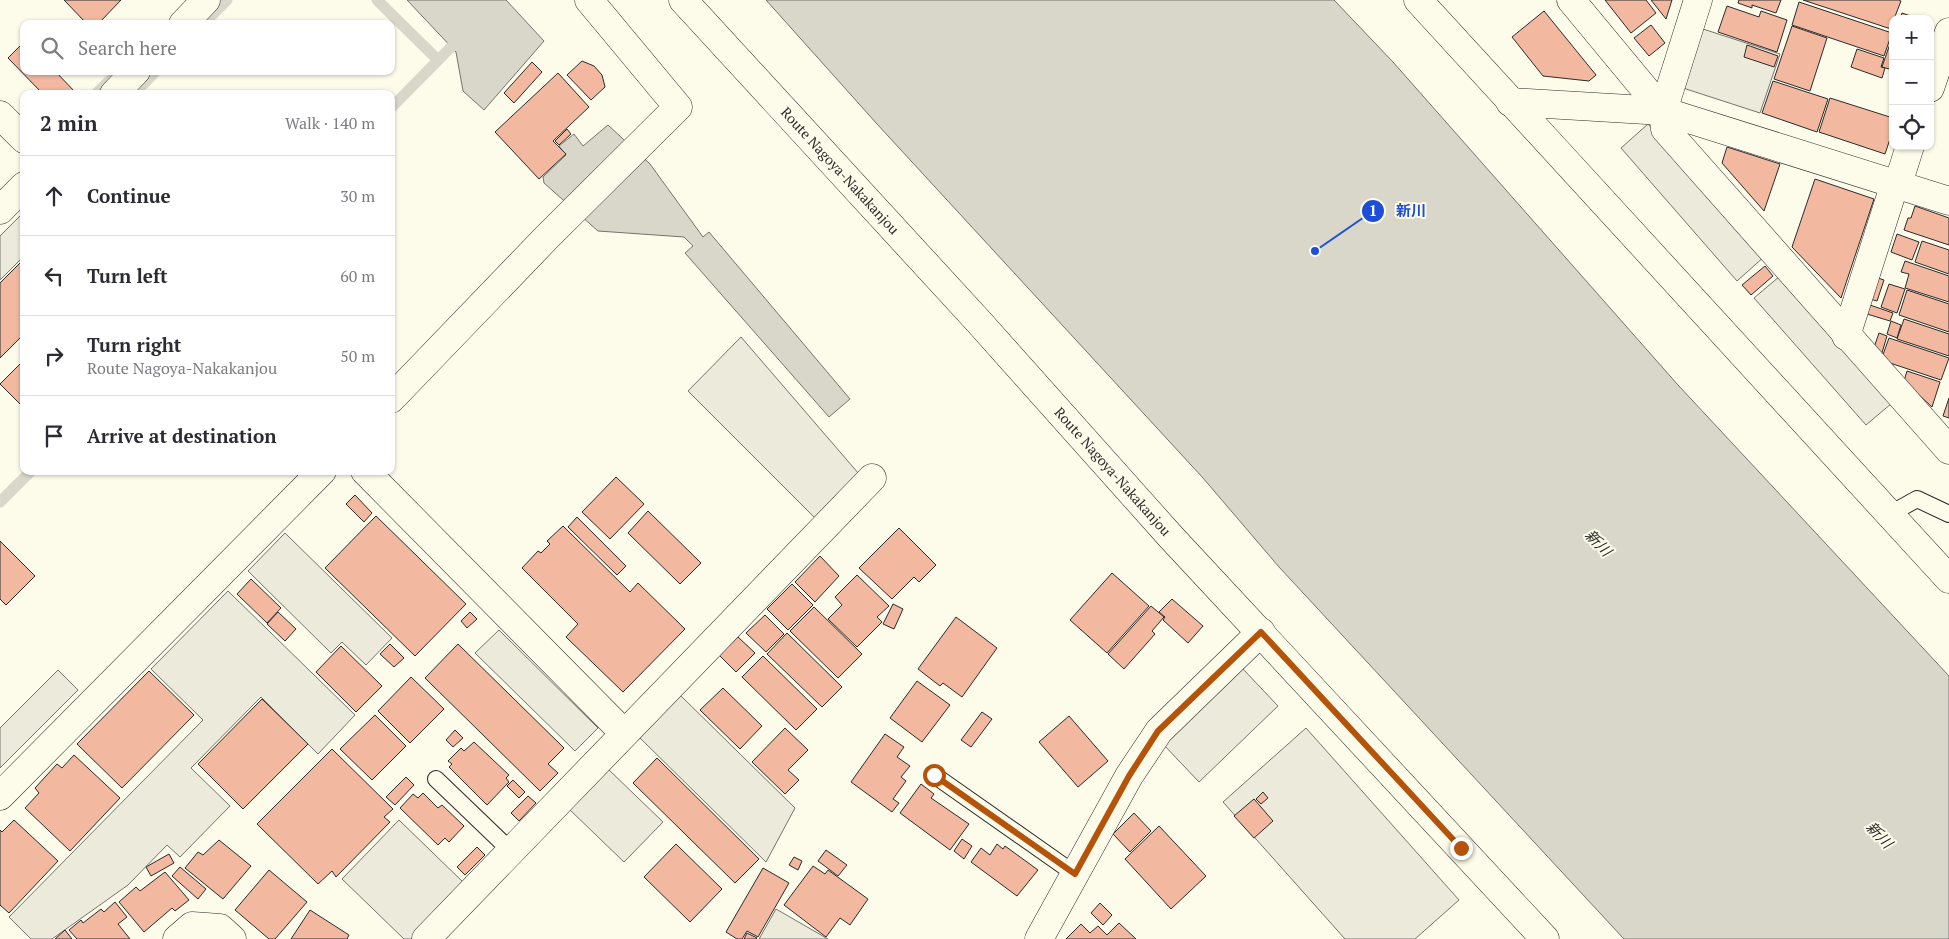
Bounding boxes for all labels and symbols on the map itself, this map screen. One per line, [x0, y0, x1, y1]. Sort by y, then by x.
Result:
street label: Route Nagoya-Nakakanjou [777, 103, 904, 238]
callout: 新川 [1361, 196, 1436, 226]
text: 1 [1369, 200, 1377, 220]
text: 新川 [1396, 200, 1426, 220]
street label: Route Nagoya-Nakakanjou [1050, 403, 1176, 540]
water label: 新川 [1581, 525, 1618, 561]
route start [923, 764, 946, 787]
water label: 新川 [1862, 817, 1899, 853]
route end [1450, 837, 1473, 860]

